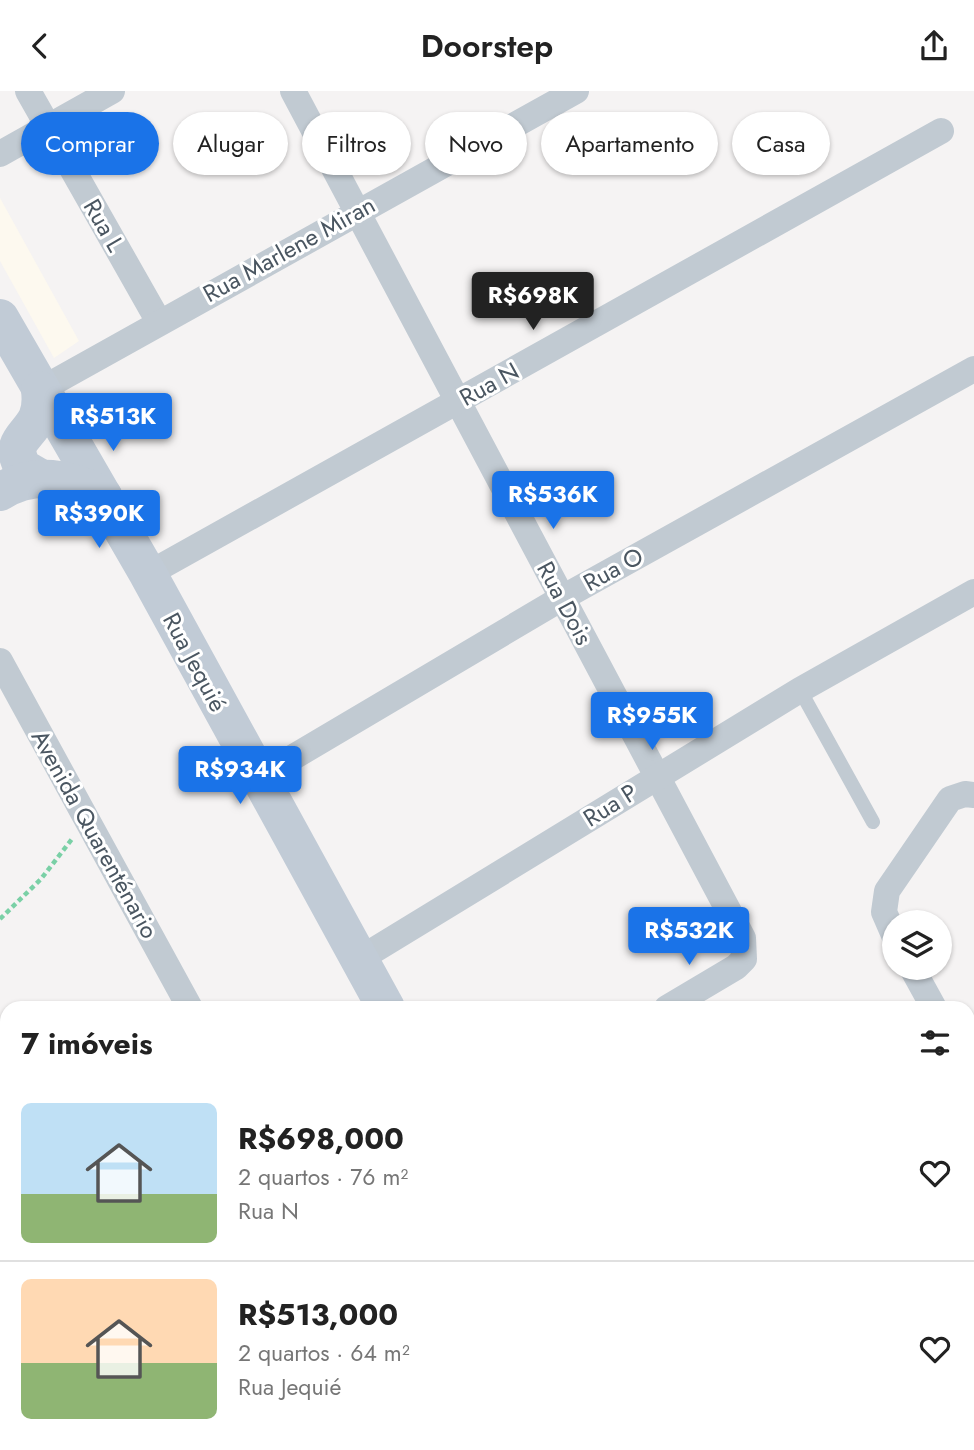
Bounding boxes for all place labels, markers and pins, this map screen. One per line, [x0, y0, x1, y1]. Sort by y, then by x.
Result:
pin: R$698K [476, 273, 590, 332]
pin: R$513K [56, 393, 170, 453]
pin: R$536K [496, 471, 610, 531]
pin: R$390K [42, 491, 156, 550]
pin: R$955K [595, 693, 709, 752]
pin: R$934K [183, 747, 297, 806]
pin: R$532K [632, 907, 746, 967]

